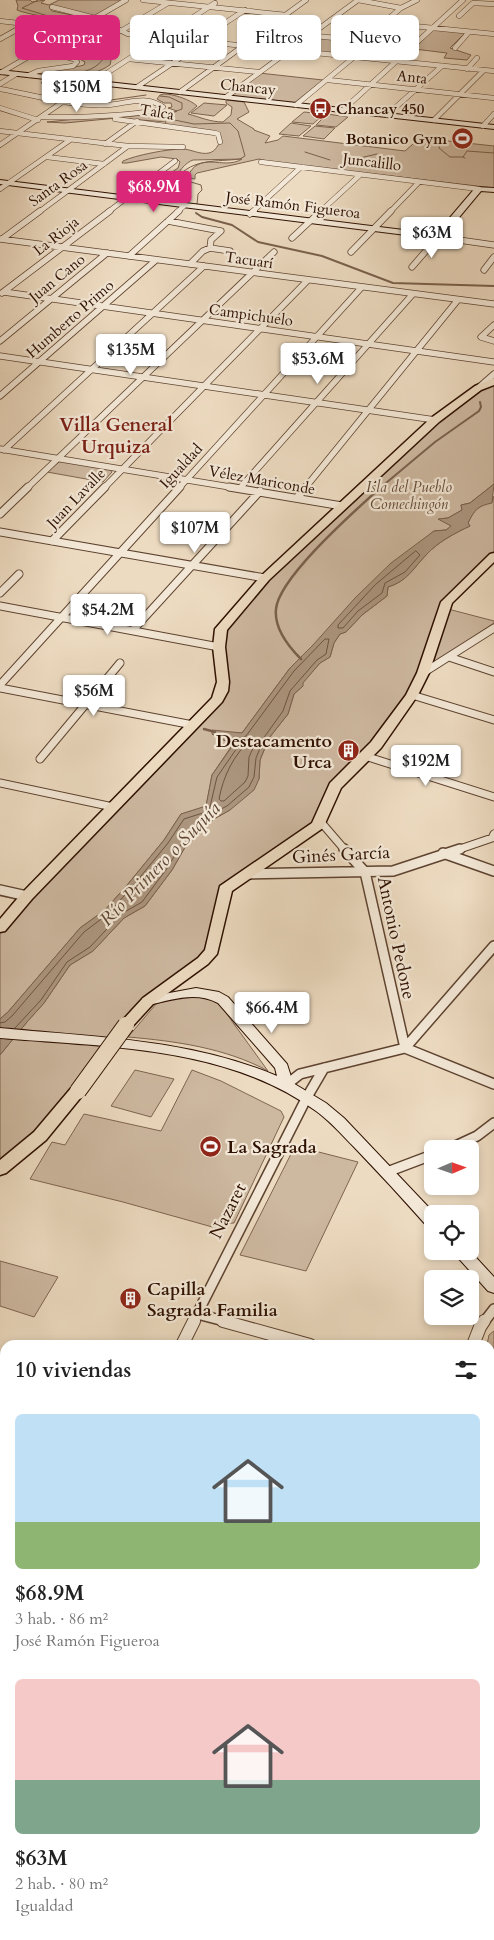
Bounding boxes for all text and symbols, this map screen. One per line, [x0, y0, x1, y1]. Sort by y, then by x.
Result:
chip: Comprar [15, 15, 120, 60]
chip: Alquilar [130, 15, 227, 60]
chip: Filtros [237, 15, 321, 60]
chip: Nuevo [331, 15, 419, 60]
street label: Anta [396, 65, 429, 89]
pin: $150M [42, 70, 112, 113]
street label: Chancay [219, 74, 277, 100]
text: $150M [53, 76, 101, 98]
bus stop icon: Chancay 450 [308, 97, 332, 121]
street label: Talca [138, 99, 176, 125]
place label: Chancay 450 [336, 99, 425, 119]
sports icon: Botanico Gym [451, 127, 475, 151]
place label: Botanico Gym [346, 129, 447, 149]
street label: Juncalillo [340, 148, 402, 176]
street label: Santa Rosa [25, 155, 92, 211]
pin: $68.9M [113, 170, 195, 213]
text: $68.9M [128, 176, 180, 198]
street label: José Ramón Figueroa [223, 187, 362, 223]
street label: La Rioja [29, 211, 83, 260]
pin: $63M [402, 216, 462, 259]
text: $63M [412, 222, 452, 244]
street label: Tacuarí [223, 247, 275, 273]
street label: Juan Cano [23, 249, 89, 308]
street label: Humberto Primo [22, 275, 118, 363]
street label: Campichuelo [208, 299, 294, 331]
pin: $135M [96, 334, 166, 376]
text: $135M [107, 339, 155, 361]
pin: $53.6M [277, 342, 359, 385]
text: $53.6M [292, 348, 344, 370]
district label: Villa General Urquiza [59, 412, 173, 460]
street label: Igualdad [155, 439, 207, 493]
street label: Vélez Mariconde [207, 461, 317, 499]
street label: Juan Lavalle [41, 463, 110, 534]
park label: Isla del Pueblo Comechingón [366, 477, 452, 514]
pin: $107M [160, 512, 230, 554]
text: $107M [171, 517, 219, 539]
pin: $54.2M [67, 594, 149, 636]
text: $54.2M [82, 599, 134, 621]
pin: $56M [64, 674, 124, 717]
text: $56M [74, 680, 114, 702]
place label: Destacamento Urca [216, 729, 332, 775]
building icon: Destacamento Urca [336, 739, 360, 763]
pin: $192M [391, 744, 461, 787]
text: $192M [402, 750, 450, 772]
water label: Río Primero o Suquía [94, 796, 226, 932]
street label: Ginés García [291, 840, 391, 870]
street label: Antonio Pedone [371, 874, 421, 1002]
pin: $66.4M [231, 992, 313, 1034]
text: $66.4M [246, 997, 298, 1019]
sports icon: La Sagrada [199, 1135, 223, 1159]
place label: La Sagrada [227, 1135, 317, 1160]
north arrow [424, 1140, 479, 1195]
map controls [424, 1140, 479, 1325]
street label: Nazaret [203, 1179, 253, 1243]
button: locate [424, 1205, 479, 1260]
button: layers [424, 1270, 479, 1325]
place label: Capilla Sagrada Familia [147, 1277, 278, 1323]
building icon: Capilla Sagrada Familia [119, 1287, 143, 1311]
text: 10 viviendas [15, 1356, 131, 1385]
icon: filters [452, 1356, 480, 1384]
icon: home [203, 1446, 293, 1536]
text: $68.9M [15, 1579, 85, 1608]
text: 3 hab. · 86 m² [15, 1608, 108, 1630]
text: José Ramón Figueroa [15, 1630, 160, 1652]
icon: home [203, 1711, 293, 1801]
text: $63M [15, 1844, 68, 1873]
text: 2 hab. · 80 m² [15, 1873, 108, 1895]
text: Igualdad [15, 1895, 73, 1917]

